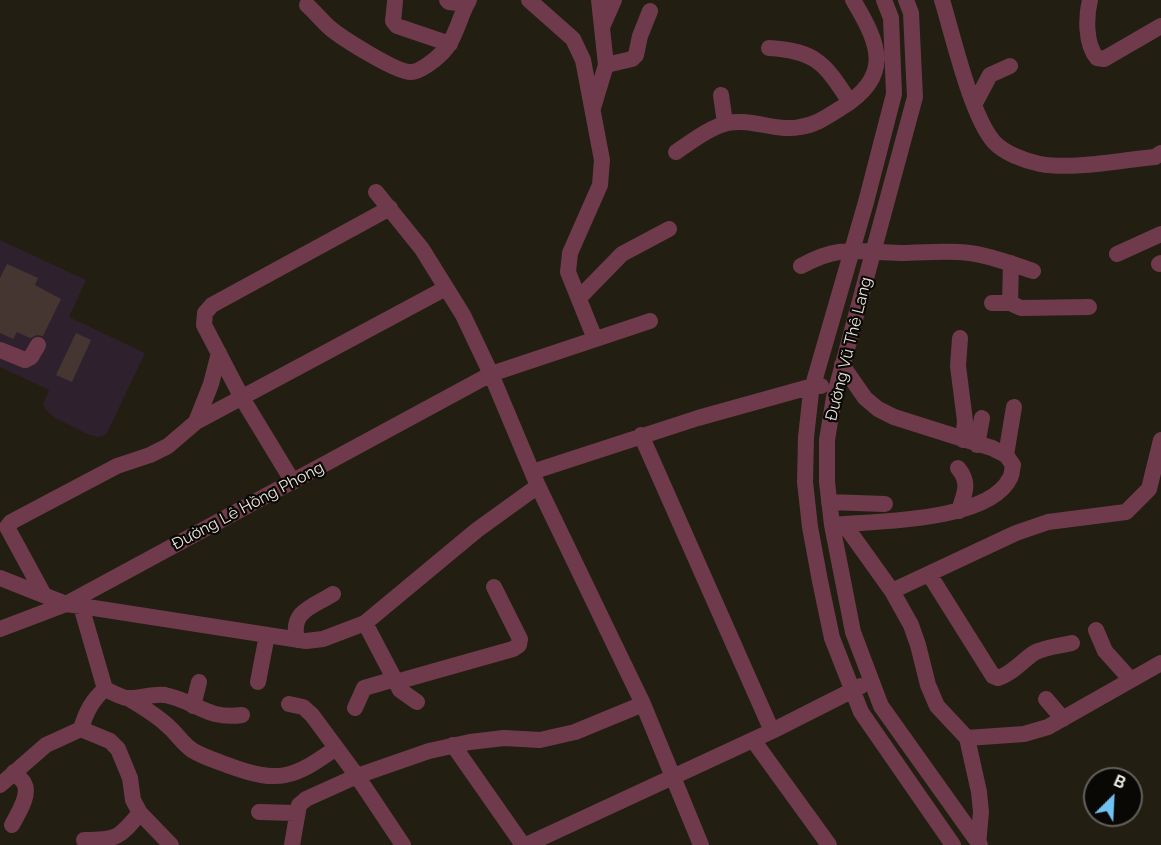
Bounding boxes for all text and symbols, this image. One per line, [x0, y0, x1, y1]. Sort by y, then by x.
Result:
street label: Đường Vũ Thê Lang [822, 275, 876, 423]
street label: Đường Lê Hồng Phong [169, 458, 327, 554]
north arrow [1083, 767, 1143, 827]
text: B [1111, 771, 1129, 793]

